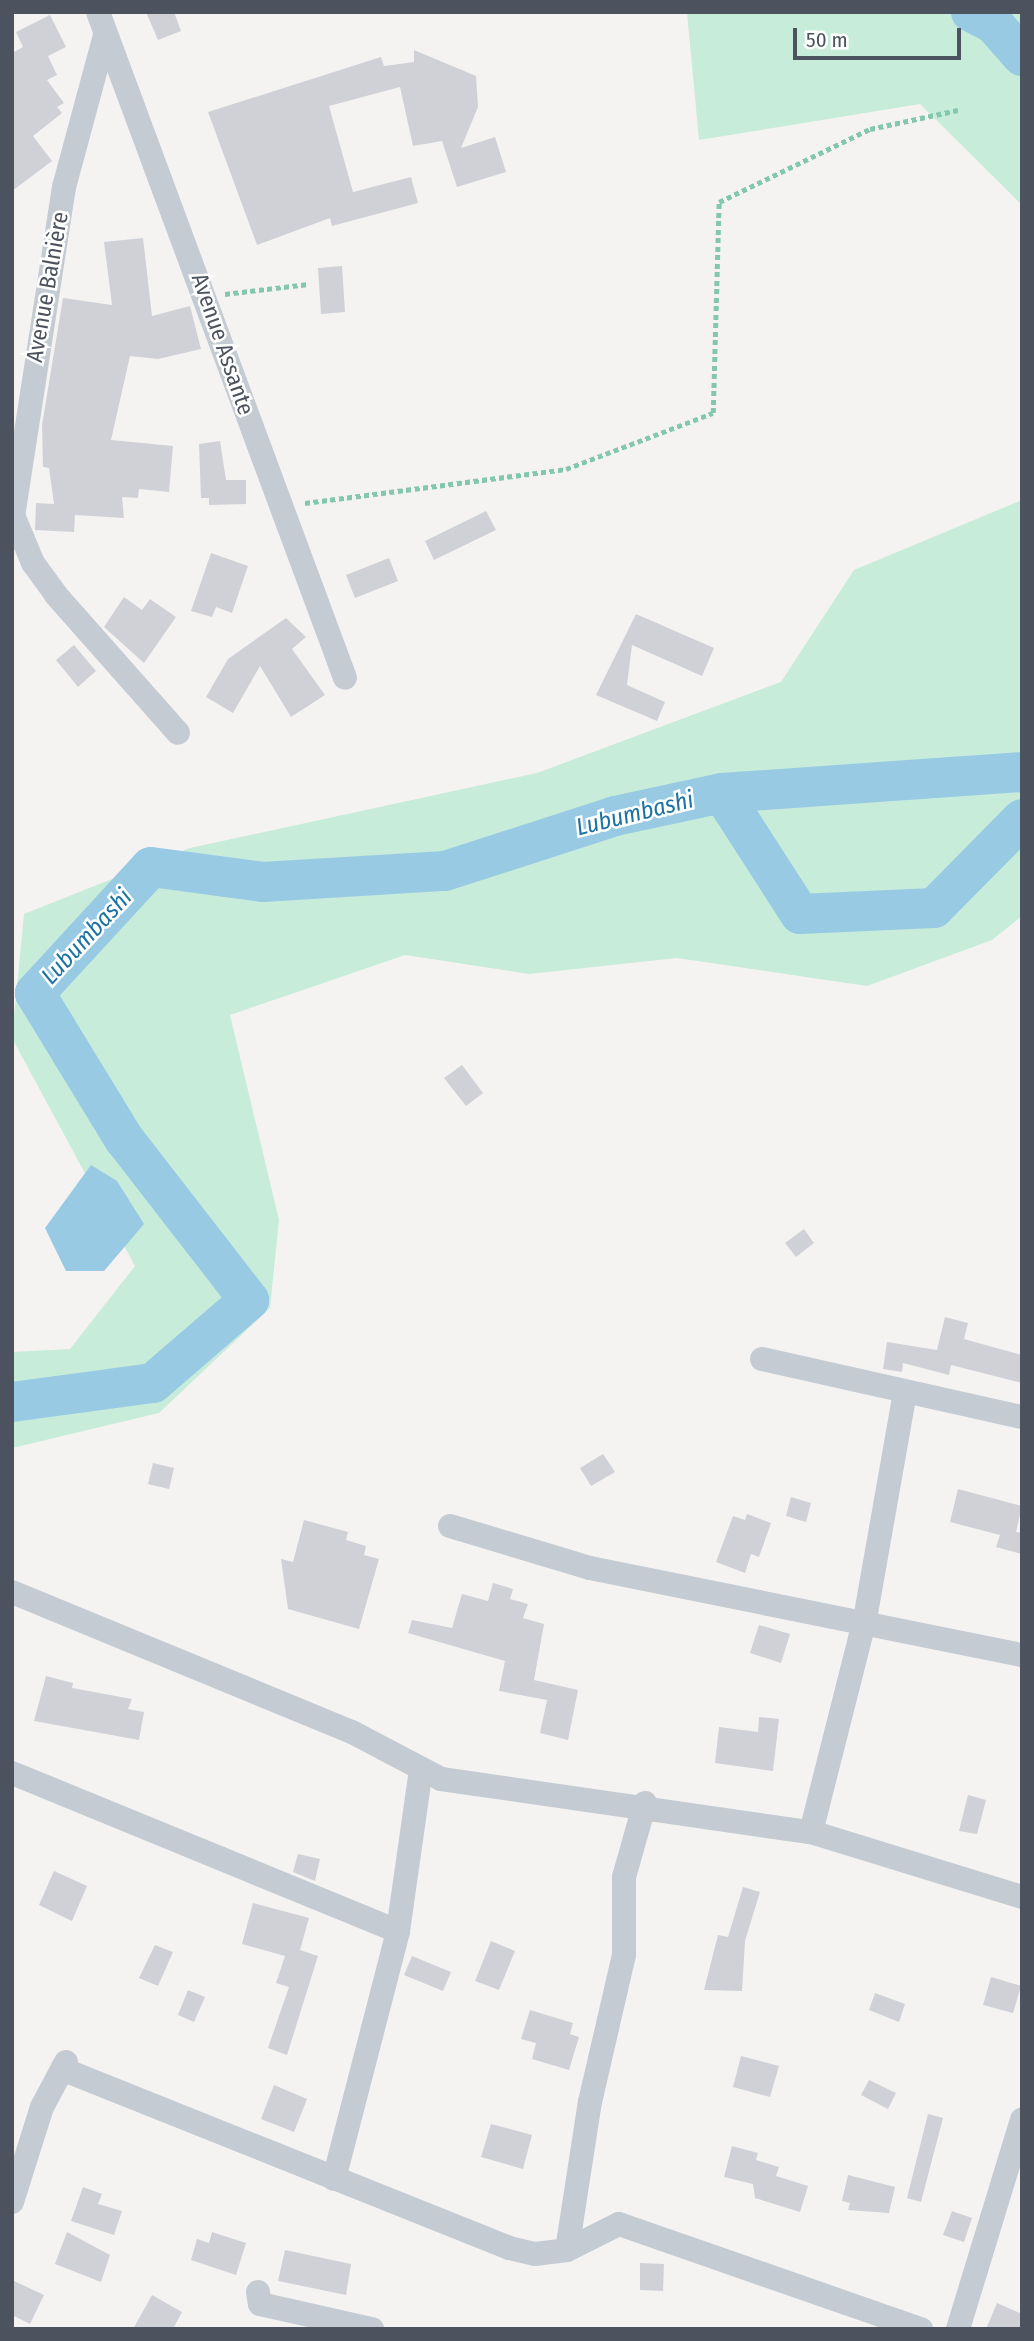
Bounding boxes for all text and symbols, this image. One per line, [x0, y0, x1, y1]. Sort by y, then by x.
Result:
scale bar [796, 14, 964, 58]
text: 50 m [806, 27, 848, 53]
street label: Avenue Balnière [20, 210, 74, 364]
street label: Avenue Assante [186, 270, 260, 418]
water label: Lubumbashi [573, 786, 697, 842]
water label: Lubumbashi [36, 883, 138, 991]

